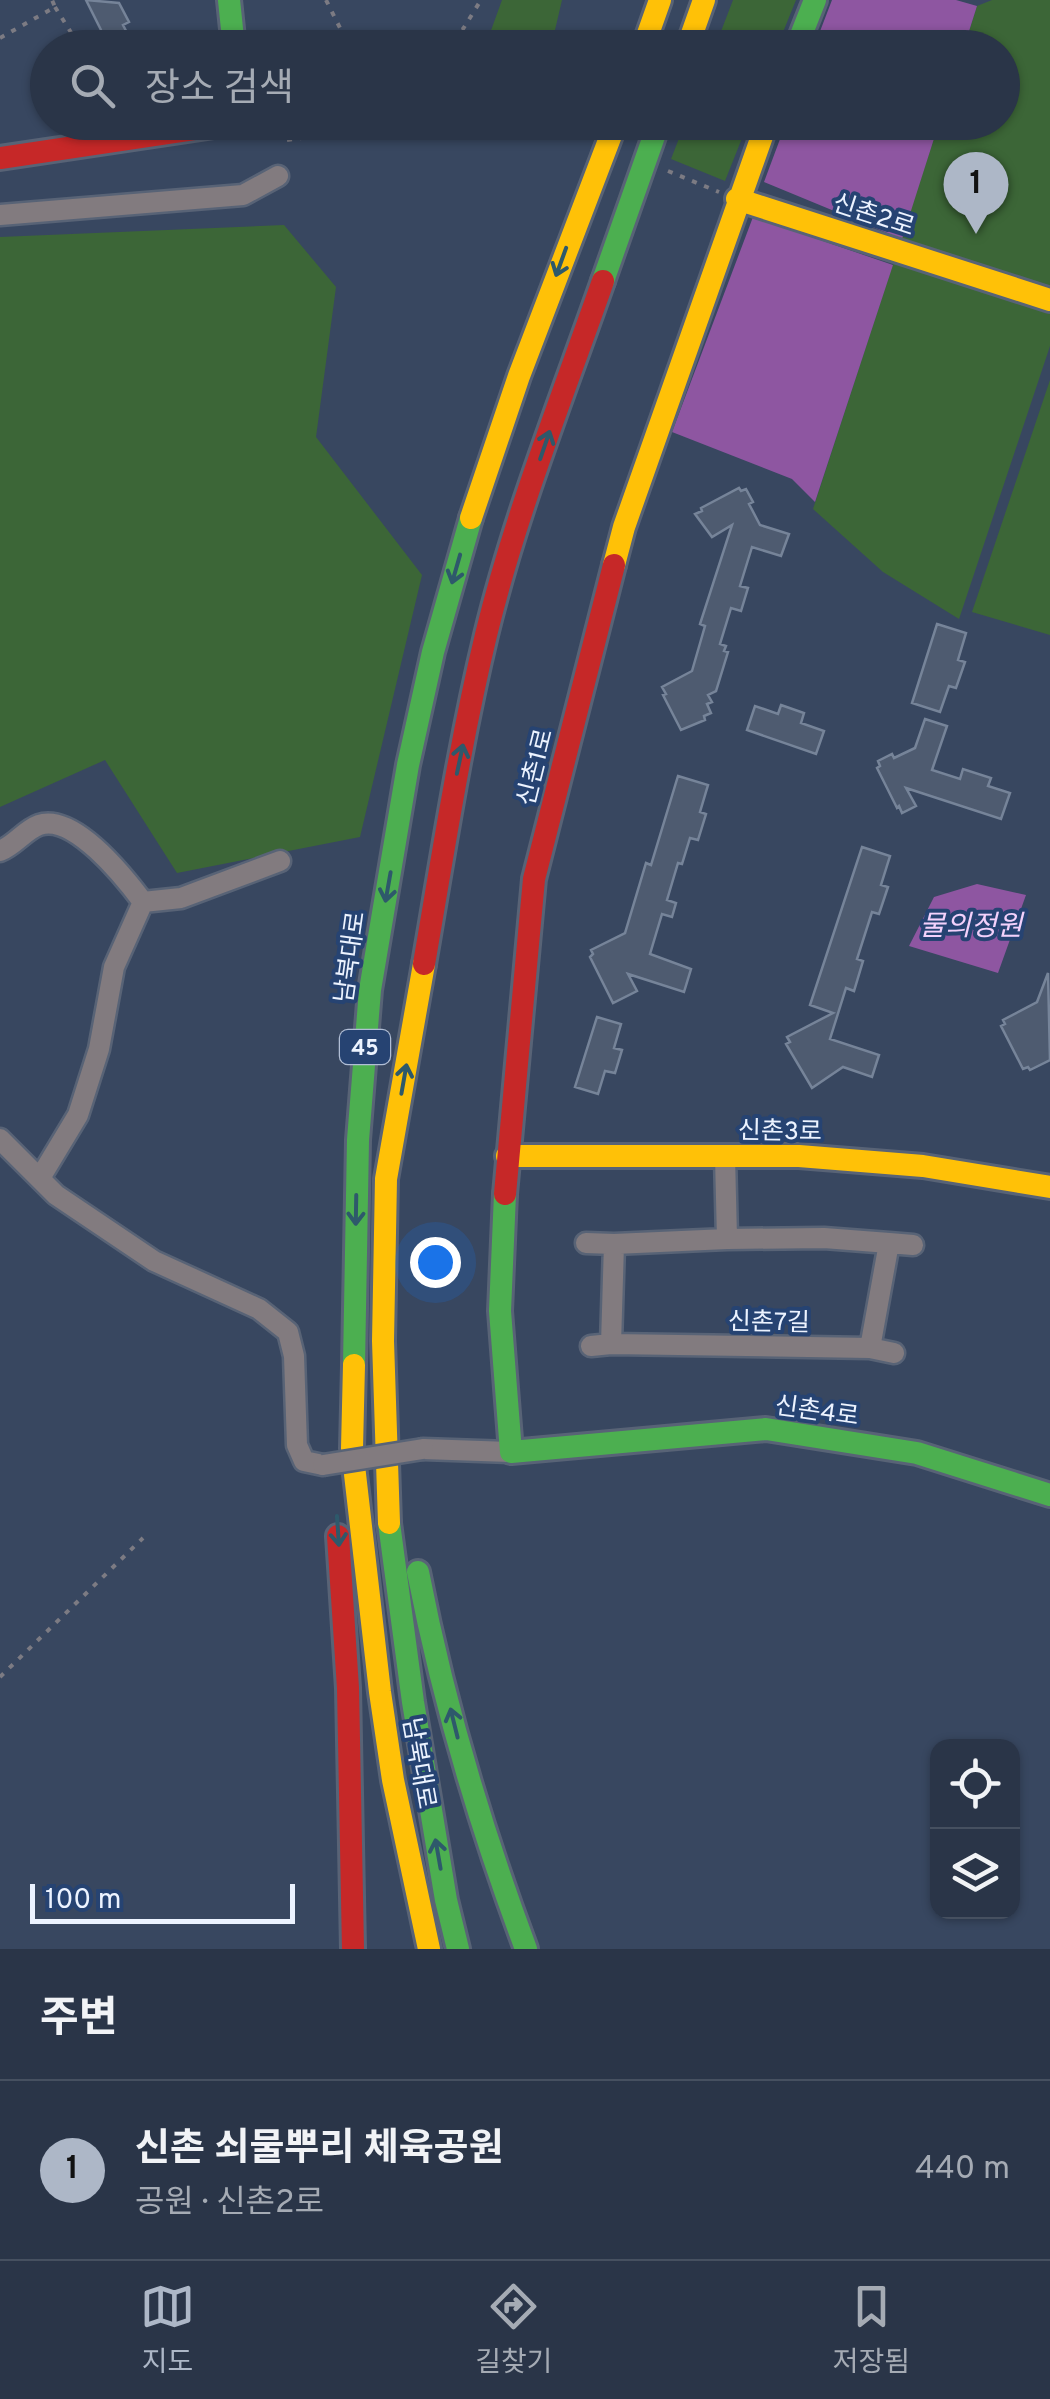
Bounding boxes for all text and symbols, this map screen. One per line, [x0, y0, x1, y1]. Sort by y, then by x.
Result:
search box [30, 30, 1020, 140]
icon: search [65, 58, 120, 113]
text: 장소 검색 [145, 66, 294, 115]
pin: 1 [944, 152, 1008, 234]
street label: 신촌2로 [828, 189, 918, 245]
one-way arrow [551, 245, 569, 276]
one-way arrow [537, 431, 555, 462]
one-way arrow [446, 553, 464, 585]
street label: 신촌1로 [512, 726, 562, 810]
one-way arrow [451, 744, 470, 776]
one-way arrow [378, 870, 397, 903]
street label: 남북대로 [330, 910, 374, 1005]
water label: 물의정원 [919, 910, 1025, 946]
road number: 45 [340, 1030, 390, 1064]
one-way arrow [395, 1063, 414, 1096]
street label: 신촌3로 [738, 1116, 822, 1150]
one-way arrow [347, 1193, 366, 1225]
your location [410, 1237, 461, 1288]
street label: 신촌7길 [728, 1307, 810, 1341]
street label: 신촌4로 [773, 1391, 861, 1435]
one-way arrow [328, 1515, 347, 1547]
one-way arrow [444, 1708, 462, 1740]
street label: 남북대로 [393, 1715, 441, 1812]
map controls [930, 1739, 1020, 1919]
button: locate [930, 1739, 1020, 1829]
button: layers [930, 1829, 1020, 1919]
one-way arrow [428, 1838, 447, 1870]
scale bar [30, 1879, 295, 1924]
text: 100 m [45, 1883, 121, 1919]
text: 주변 [40, 1994, 117, 2047]
text: 신촌 쇠물뿌리 체육공원 [135, 2126, 504, 2175]
text: 1 [66, 2150, 79, 2190]
text: 440 m [915, 2150, 1010, 2190]
text: 공원 · 신촌2로 [135, 2184, 324, 2224]
tab: 지도 [140, 2279, 195, 2382]
tab: 길찾기 [475, 2279, 552, 2382]
tab: 저장됨 [833, 2279, 910, 2382]

